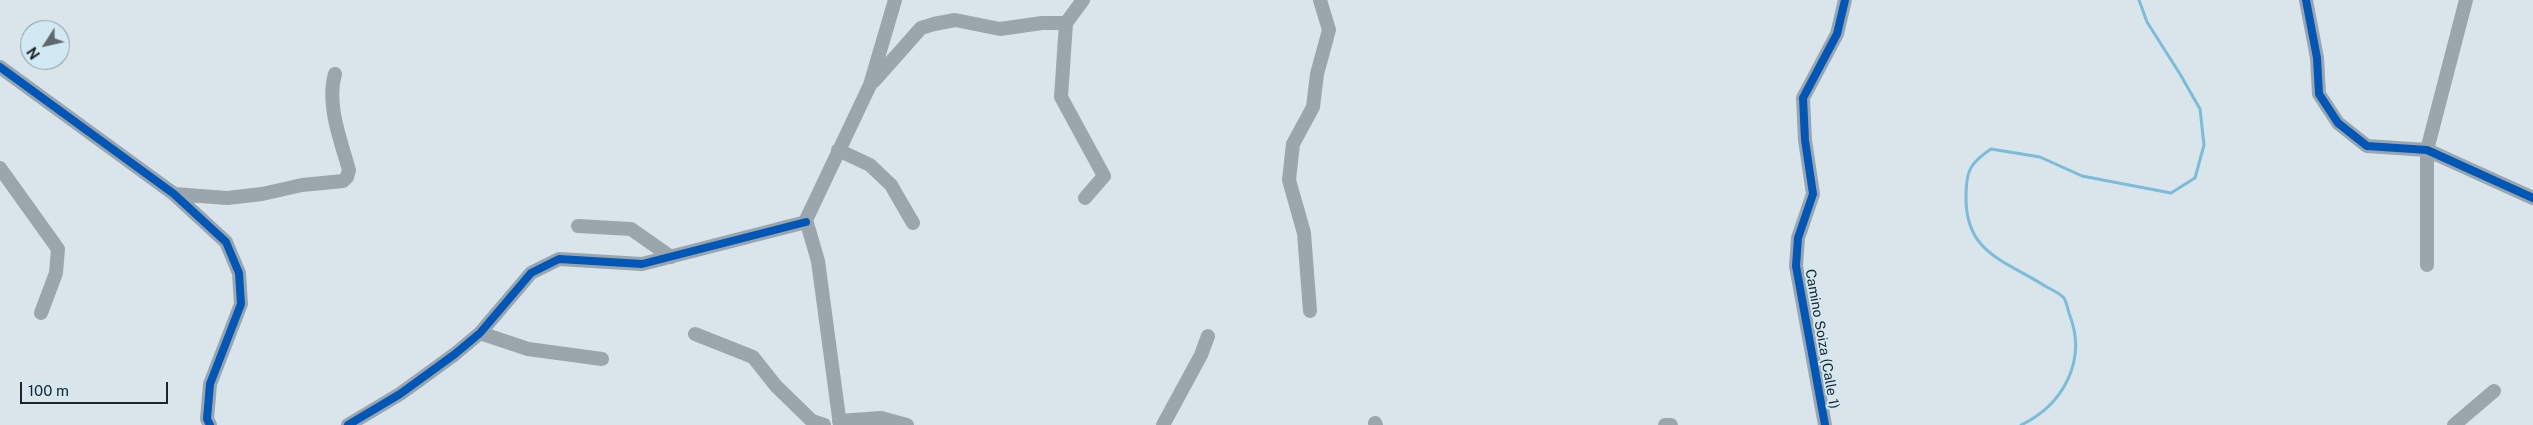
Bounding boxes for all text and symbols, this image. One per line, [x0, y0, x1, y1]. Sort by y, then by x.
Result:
north arrow [20, 20, 70, 70]
text: N [24, 44, 43, 62]
street label: Camino Soiza (Calle 1) [1801, 268, 1843, 410]
scale bar [22, 372, 170, 404]
text: 100 m [28, 382, 69, 399]

